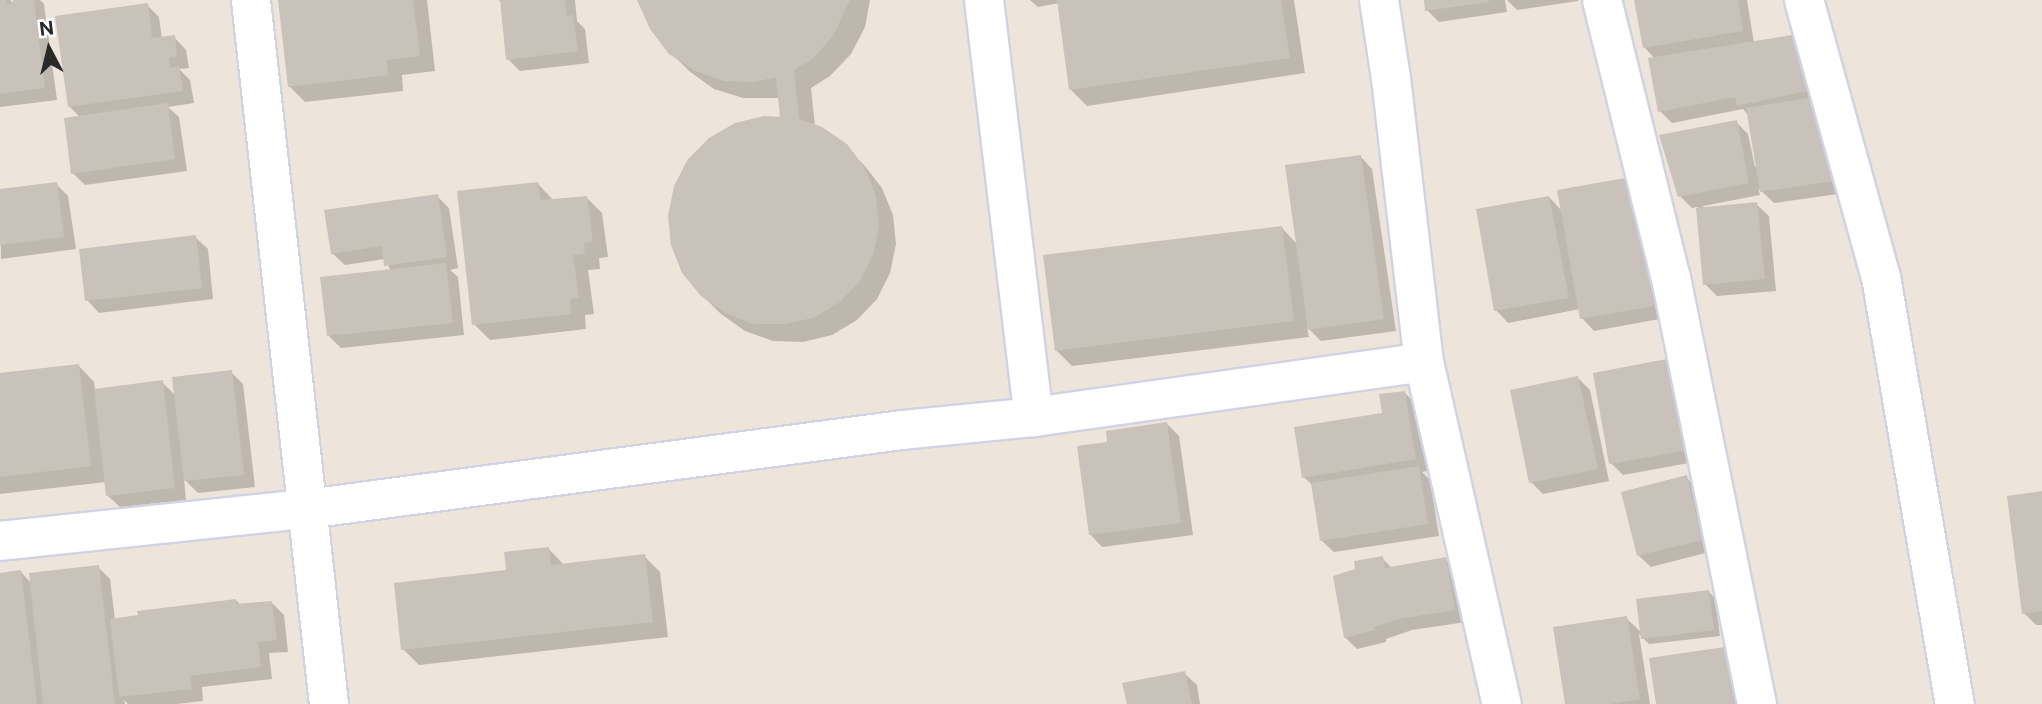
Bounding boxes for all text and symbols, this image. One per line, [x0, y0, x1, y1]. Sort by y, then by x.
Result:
north arrow [14, 14, 84, 84]
text: N [38, 16, 55, 40]

